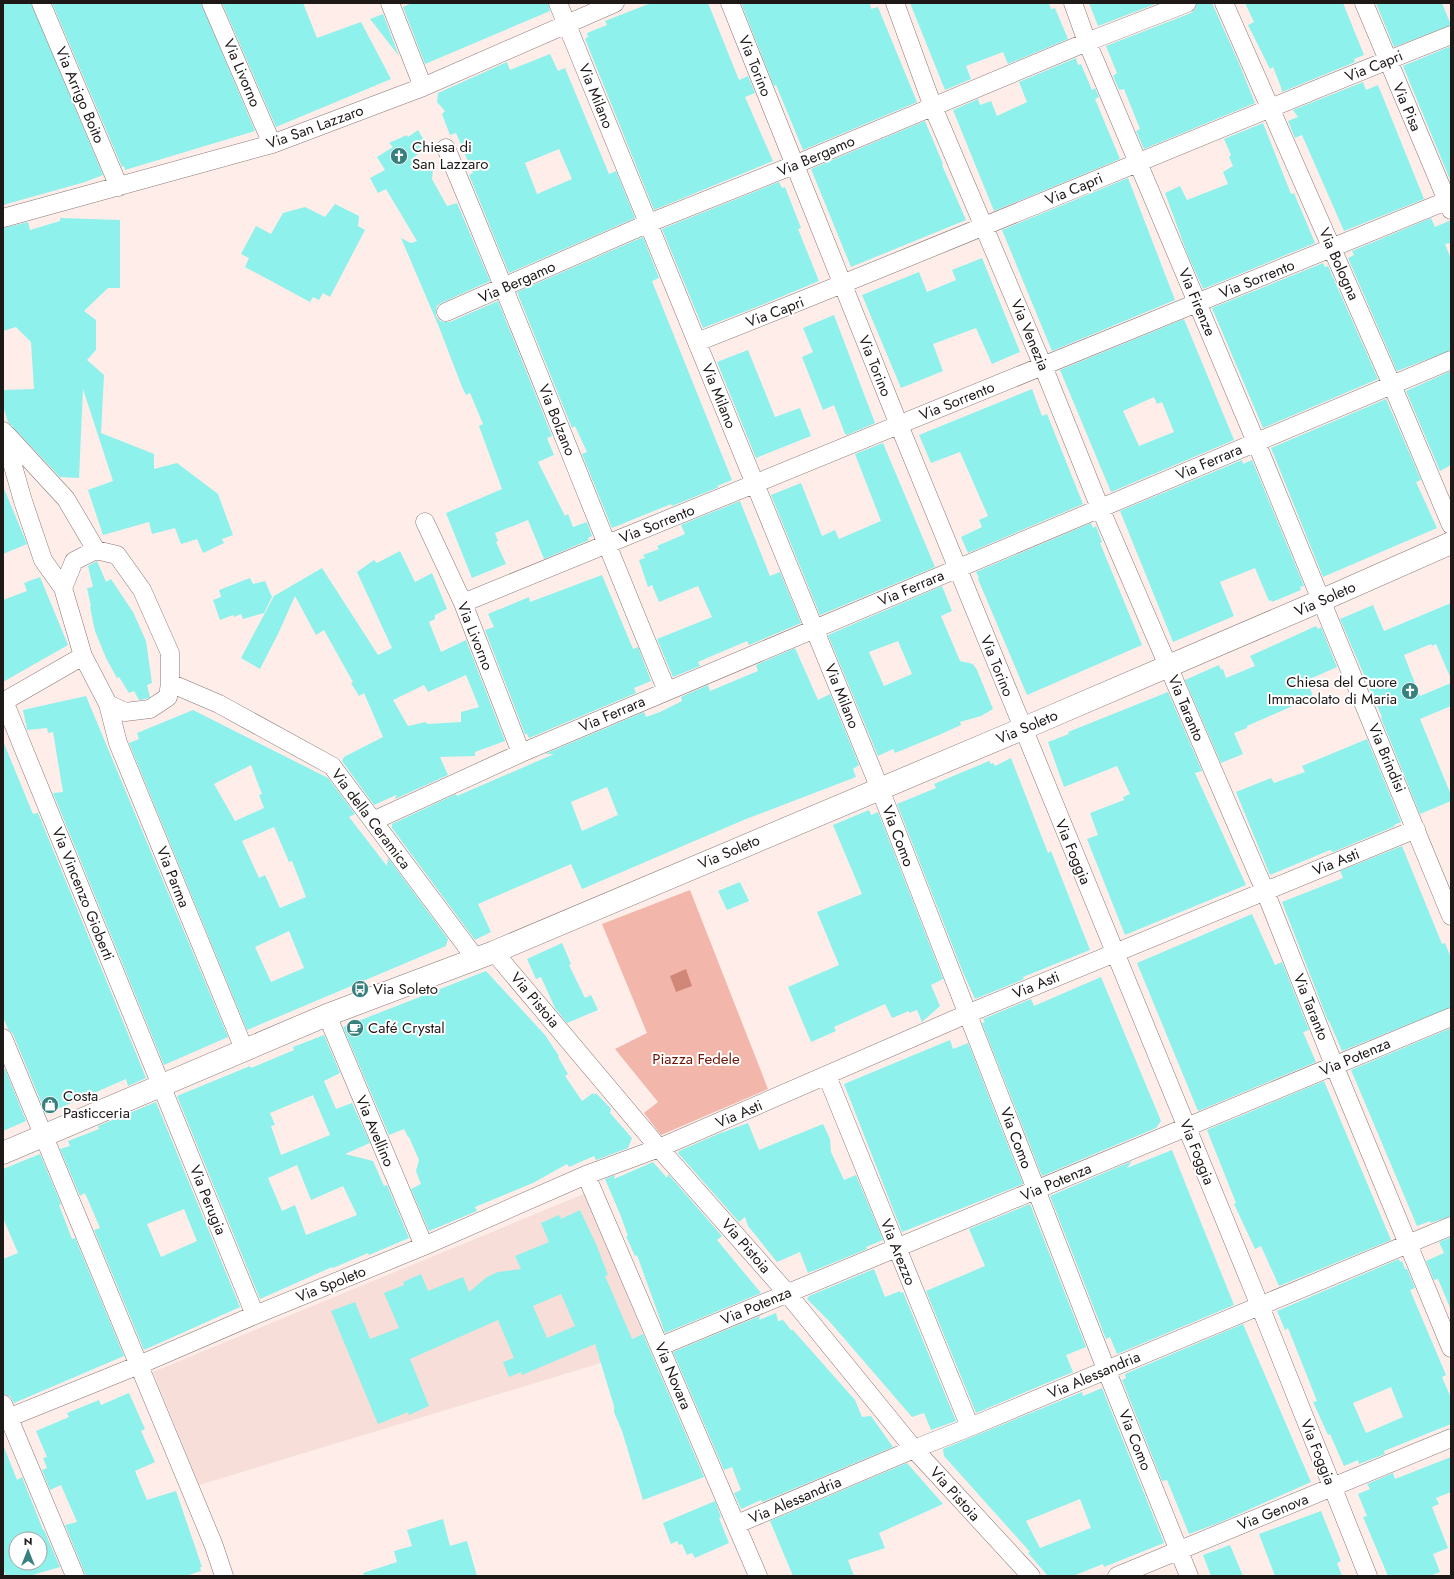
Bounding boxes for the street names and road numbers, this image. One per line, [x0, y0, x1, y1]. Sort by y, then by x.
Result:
street label: Via Torino [733, 32, 777, 100]
street label: Via Livorno [218, 36, 266, 110]
street label: Via Arrigo Boito [50, 43, 110, 147]
street label: Via Capri [1342, 44, 1406, 88]
street label: Via Milano [573, 60, 619, 132]
street label: Via Pisa [1387, 79, 1427, 135]
street label: Via San Lazzaro [263, 99, 367, 155]
street label: Via Bergamo [774, 130, 858, 182]
street label: Via Capri [1042, 167, 1106, 211]
street label: Via Bologna [1313, 224, 1365, 304]
street label: Via Sorrento [1216, 254, 1298, 304]
street label: Via Bergamo [475, 255, 559, 309]
street label: Via Firenze [1173, 265, 1221, 340]
street label: Via Capri [743, 291, 807, 333]
street label: Via Venezia [1005, 296, 1055, 374]
street label: Via Torino [853, 332, 897, 400]
street label: Via Milano [696, 360, 742, 432]
street label: Via Sorrento [916, 376, 998, 426]
street label: Via Bolzano [533, 381, 581, 459]
street label: Via Ferrara [1172, 438, 1246, 486]
street label: Via Sorrento [616, 499, 698, 549]
street label: Via Ferrara [874, 564, 948, 612]
street label: Via Soleto [1291, 576, 1359, 622]
street label: Via Livorno [451, 599, 499, 673]
street label: Via Torino [975, 632, 1019, 700]
street label: Via Milano [819, 660, 865, 732]
street label: Via Taranto [1162, 671, 1210, 745]
street label: Via Ferrara [575, 690, 649, 738]
street label: Via Soleto [993, 704, 1061, 750]
street label: Via Brindisi [1363, 720, 1411, 796]
street label: Via della Ceramica [326, 764, 416, 874]
street label: Via Como [876, 802, 920, 870]
street label: Via Foggia [1049, 816, 1097, 888]
street label: Via Vincenzo Gioberti [46, 824, 120, 964]
street label: Via Soleto [695, 829, 763, 875]
street label: Via Parma [151, 843, 195, 911]
street label: Via Asti [1309, 843, 1363, 881]
street label: Via Asti [1009, 966, 1063, 1004]
street label: Via Pistoia [505, 967, 565, 1033]
street label: Via Taranto [1288, 970, 1334, 1044]
street label: Via Potenza [1316, 1032, 1394, 1082]
street label: Via Avellino [350, 1092, 400, 1170]
street label: Via Asti [712, 1094, 766, 1134]
street label: Via Como [994, 1104, 1038, 1172]
street label: Via Foggia [1174, 1116, 1220, 1188]
street label: Via Potenza [1017, 1157, 1095, 1207]
street label: Via Perugia [184, 1162, 232, 1238]
street label: Via Pistoia [716, 1214, 776, 1278]
street label: Via Arezzo [875, 1215, 921, 1289]
street label: Via Spoleto [293, 1260, 369, 1308]
street label: Via Potenza [717, 1281, 795, 1331]
street label: Via Novara [649, 1339, 697, 1413]
street label: Via Alessandria [1044, 1346, 1144, 1404]
street label: Via Como [1113, 1406, 1157, 1474]
street label: Via Foggia [1295, 1416, 1341, 1488]
street label: Via Pistoia [925, 1462, 985, 1526]
street label: Via Alessandria [745, 1471, 845, 1529]
street label: Via Genova [1234, 1488, 1312, 1536]

